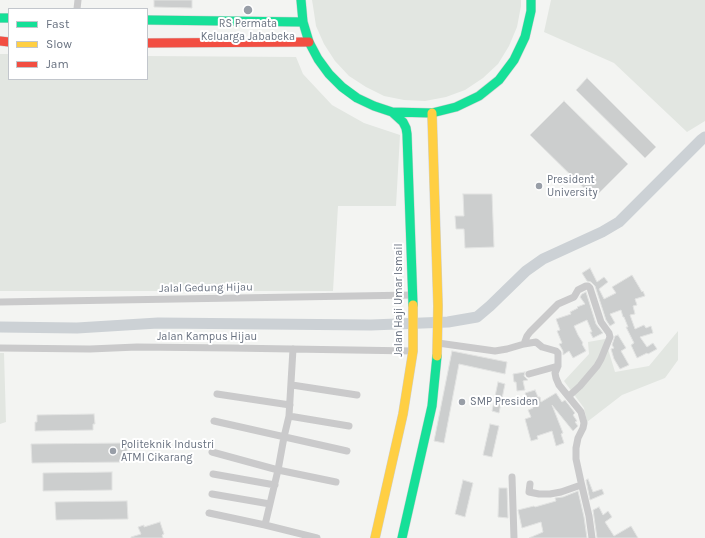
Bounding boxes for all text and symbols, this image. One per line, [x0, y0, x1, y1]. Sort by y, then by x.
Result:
marker: RS Permata Keluarga Jababeka [242, 4, 254, 16]
legend [8, 8, 148, 80]
text: Fast [46, 17, 69, 31]
place label: RS Permata Keluarga Jababeka [201, 17, 295, 43]
text: Slow [46, 37, 72, 51]
text: Jam [46, 57, 69, 71]
place label: President University [547, 173, 598, 199]
marker: President University [534, 181, 544, 191]
street label: Jalan Haji Umar Ismail [392, 243, 406, 357]
street label: Jalal Gedung Hijau [159, 281, 253, 295]
street label: Jalan Kampus Hijau [157, 330, 257, 344]
place label: SMP Presiden [470, 395, 538, 409]
marker: SMP Presiden [457, 397, 467, 407]
place label: Politeknik Industri ATMI Cikarang [121, 438, 214, 464]
marker: Politeknik Industri ATMI Cikarang [108, 446, 118, 456]

